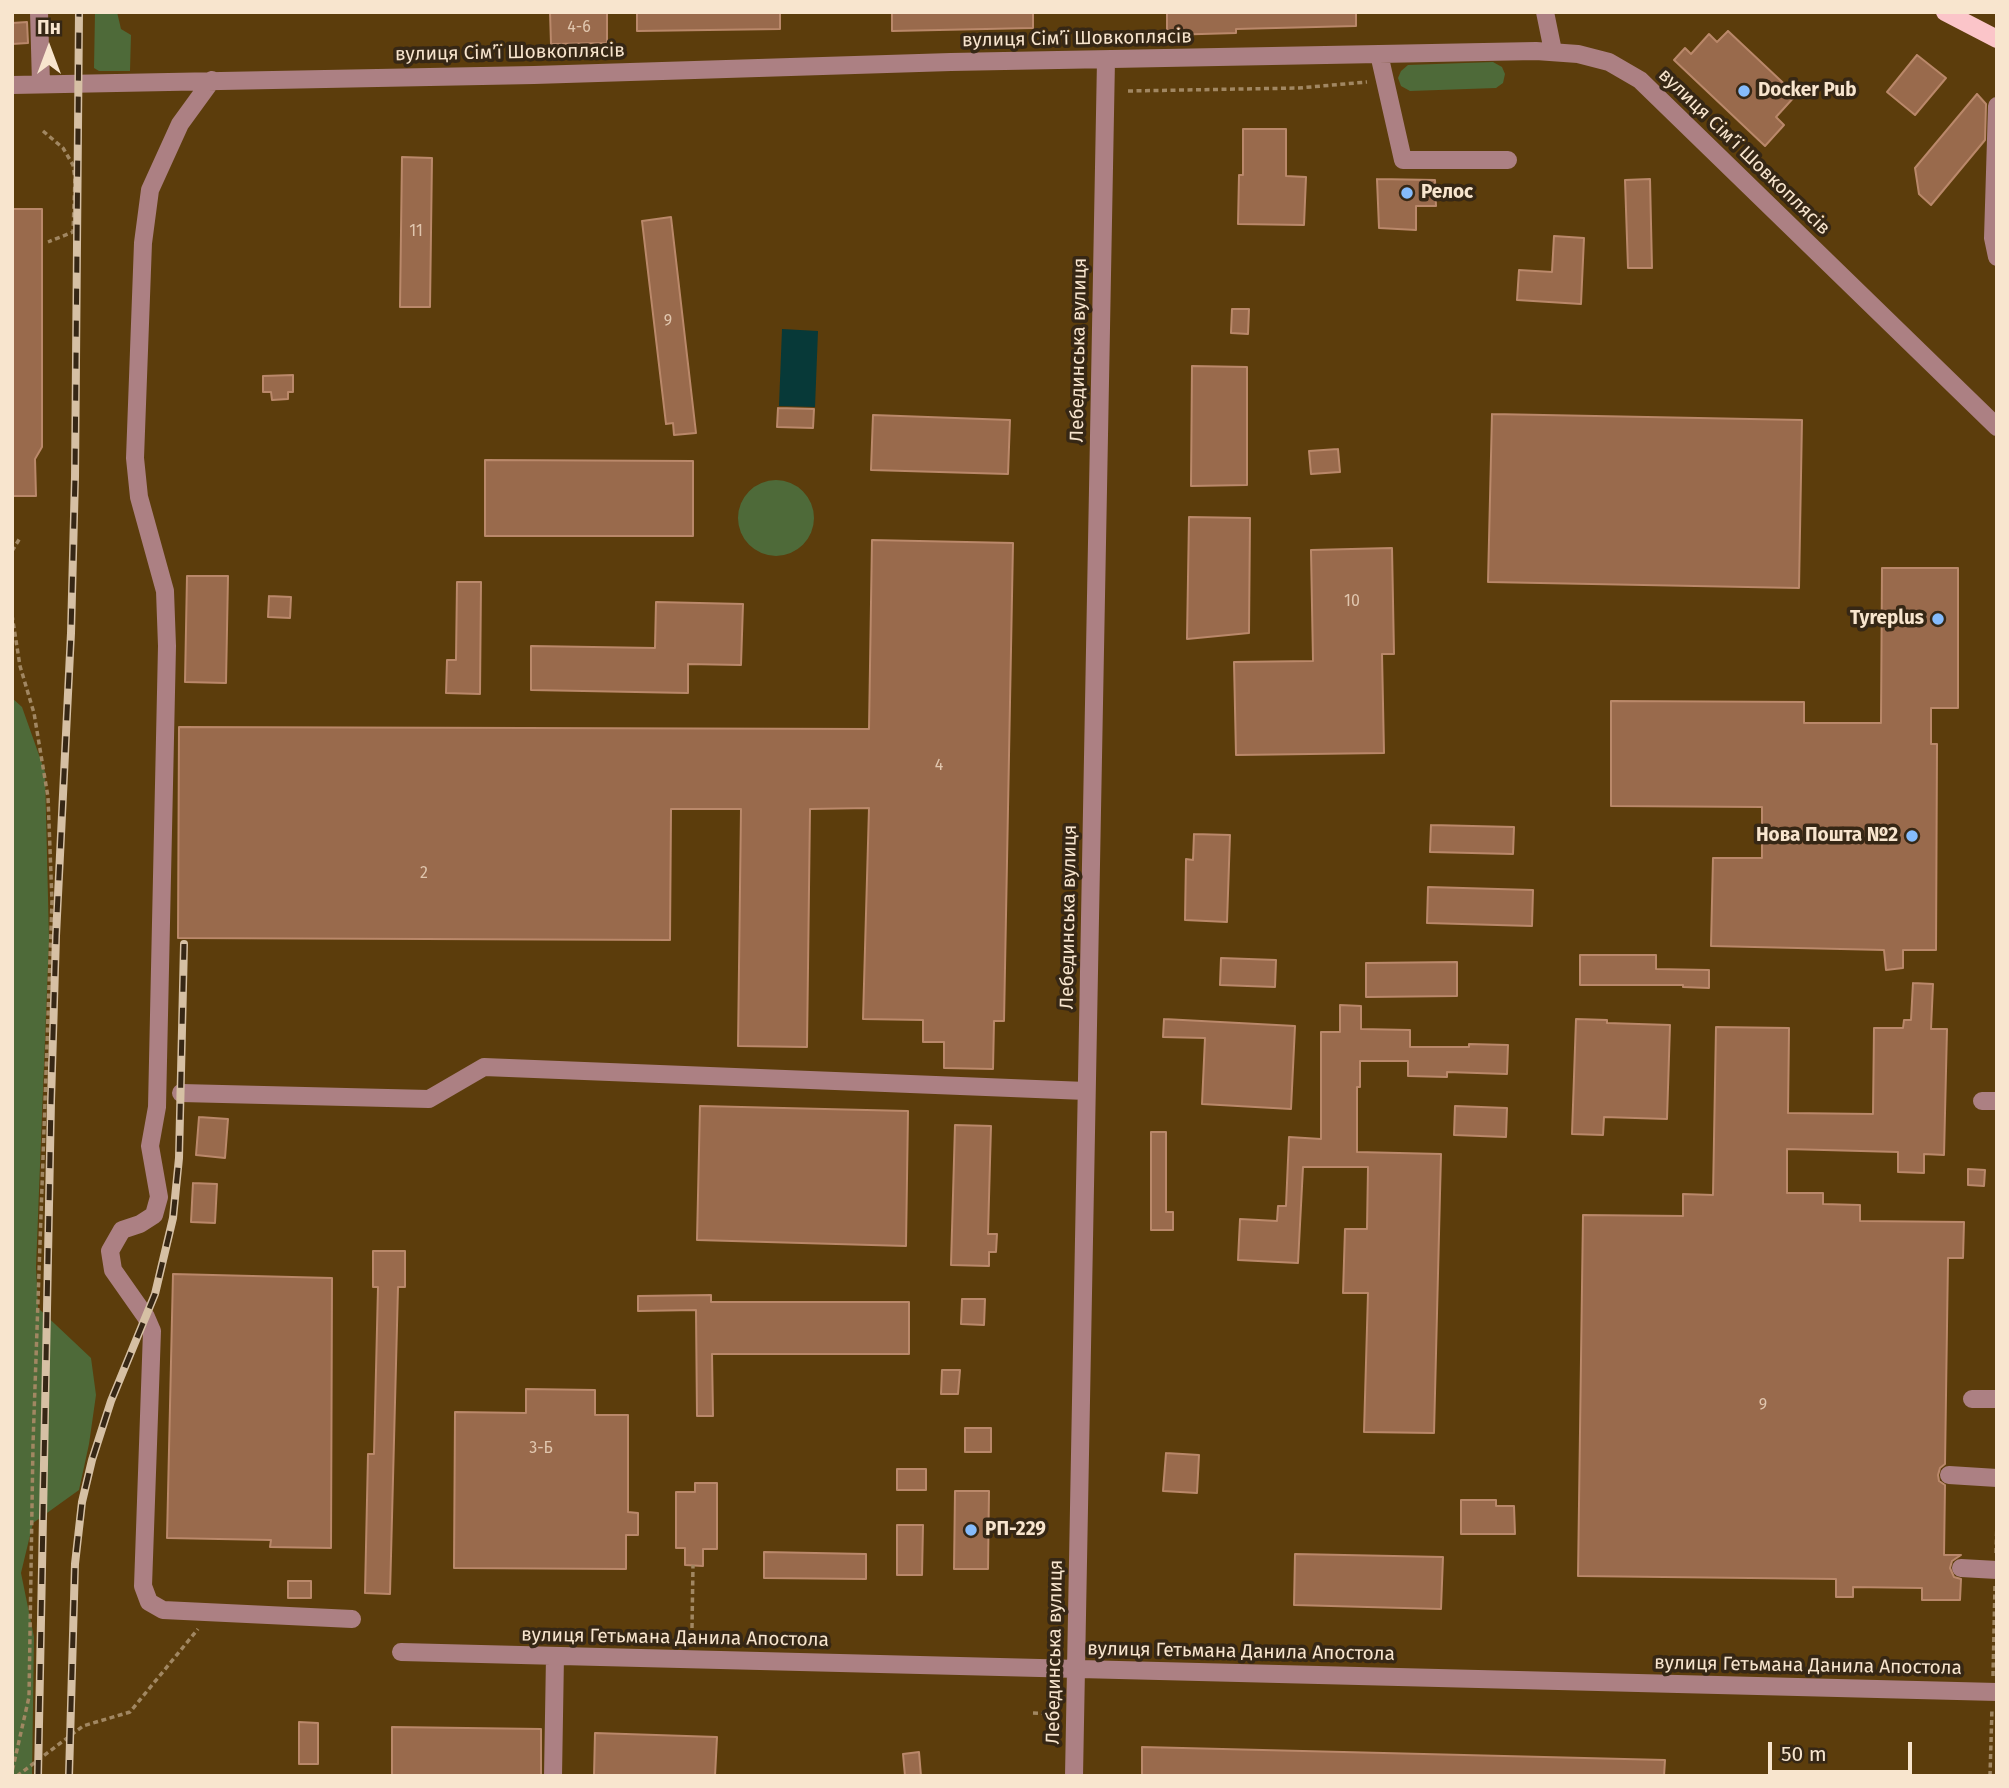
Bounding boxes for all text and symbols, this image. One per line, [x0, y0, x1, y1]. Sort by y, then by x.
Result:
north arrow [14, 14, 84, 84]
text: Пн [37, 16, 61, 39]
house number: 4-6 [567, 18, 591, 38]
street label: вулиця Сімʼї Шовкоплясів [962, 26, 1192, 52]
street label: вулиця Сімʼї Шовкоплясів [395, 40, 625, 66]
street label: вулиця Сімʼї Шовкоплясів [1653, 64, 1835, 240]
place label: Docker Pub [1758, 80, 1857, 102]
marker: Docker Pub [1736, 83, 1752, 99]
place label: Релос [1421, 182, 1473, 204]
marker: Релос [1399, 185, 1415, 201]
house number: 11 [409, 222, 423, 242]
street label: Лебединська вулиця [1066, 257, 1092, 443]
house number: 9 [664, 312, 672, 332]
house number: 10 [1344, 592, 1360, 612]
place label: Tyreplus [1850, 608, 1924, 630]
marker: Tyreplus [1930, 611, 1946, 627]
house number: 4 [935, 756, 943, 776]
street label: Лебединська вулиця [1056, 824, 1082, 1010]
place label: Нова Пошта №2 [1756, 825, 1898, 847]
marker: Нова Пошта №2 [1904, 828, 1920, 844]
house number: 2 [420, 864, 428, 884]
house number: 9 [1759, 1396, 1767, 1416]
house number: 3-Б [529, 1439, 553, 1459]
place label: РП-229 [985, 1519, 1046, 1541]
marker: РП-229 [963, 1522, 979, 1538]
street label: Лебединська вулиця [1042, 1559, 1068, 1745]
street label: вулиця Гетьмана Данила Апостола [521, 1624, 829, 1652]
street label: вулиця Гетьмана Данила Апостола [1087, 1638, 1395, 1666]
street label: вулиця Гетьмана Данила Апостола [1654, 1652, 1962, 1680]
scale bar [1771, 1728, 1914, 1772]
text: 50 m [1781, 1741, 1827, 1767]

